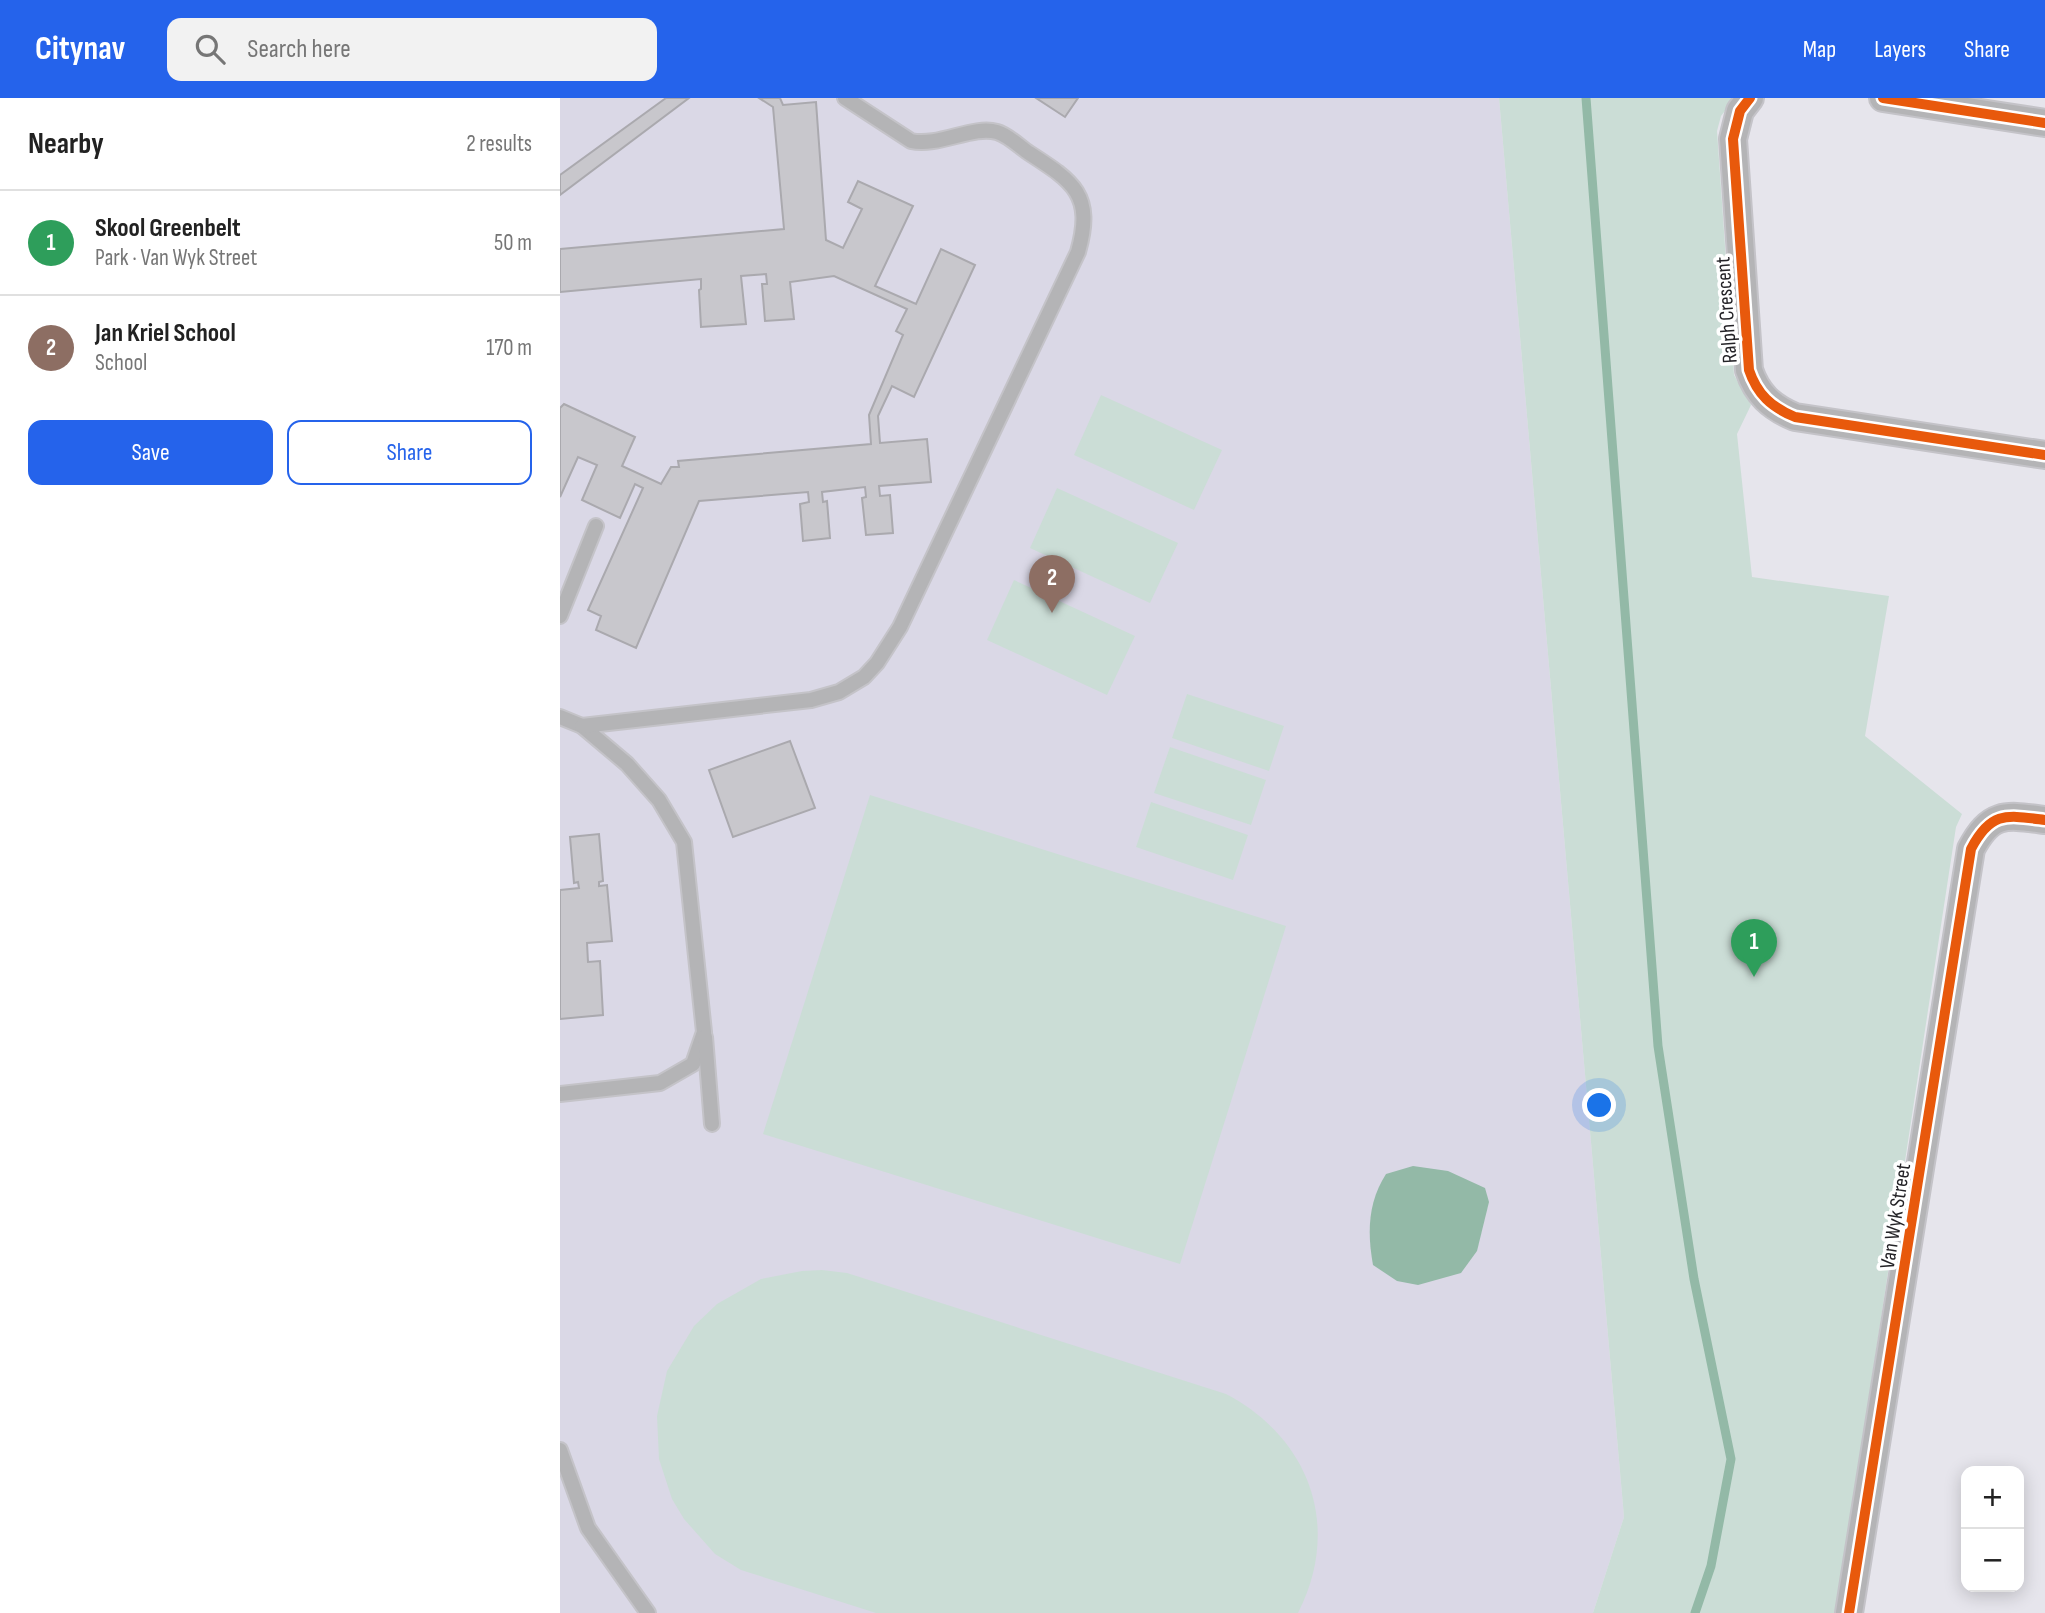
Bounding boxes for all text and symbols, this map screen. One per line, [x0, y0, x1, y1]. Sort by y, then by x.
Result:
search box [167, 18, 657, 81]
text: Citynav [35, 29, 125, 69]
icon: search [191, 30, 229, 68]
text: Search here [247, 34, 351, 65]
text: Map [1803, 35, 1836, 64]
text: Layers [1874, 35, 1926, 64]
text: Share [1964, 35, 2010, 64]
text: Nearby [28, 126, 104, 162]
text: 2 results [466, 130, 532, 158]
text: Skool Greenbelt [95, 213, 241, 244]
text: 1 [46, 229, 56, 257]
text: 50 m [494, 229, 532, 257]
text: Park · Van Wyk Street [95, 244, 257, 272]
street label: Ralph Crescent [1710, 256, 1743, 364]
text: Jan Kriel School [95, 318, 236, 349]
text: 2 [46, 334, 56, 362]
text: 170 m [486, 334, 532, 362]
text: School [95, 349, 147, 377]
button: Save [28, 420, 273, 485]
button: Share [287, 420, 532, 485]
pin: 2 [1029, 555, 1075, 613]
pin: 1 [1731, 919, 1777, 977]
your location [1582, 1088, 1616, 1122]
street label: Van Wyk Street [1875, 1162, 1916, 1271]
map controls [1961, 1466, 2024, 1592]
button: + [1961, 1466, 2024, 1529]
button: − [1961, 1529, 2024, 1592]

